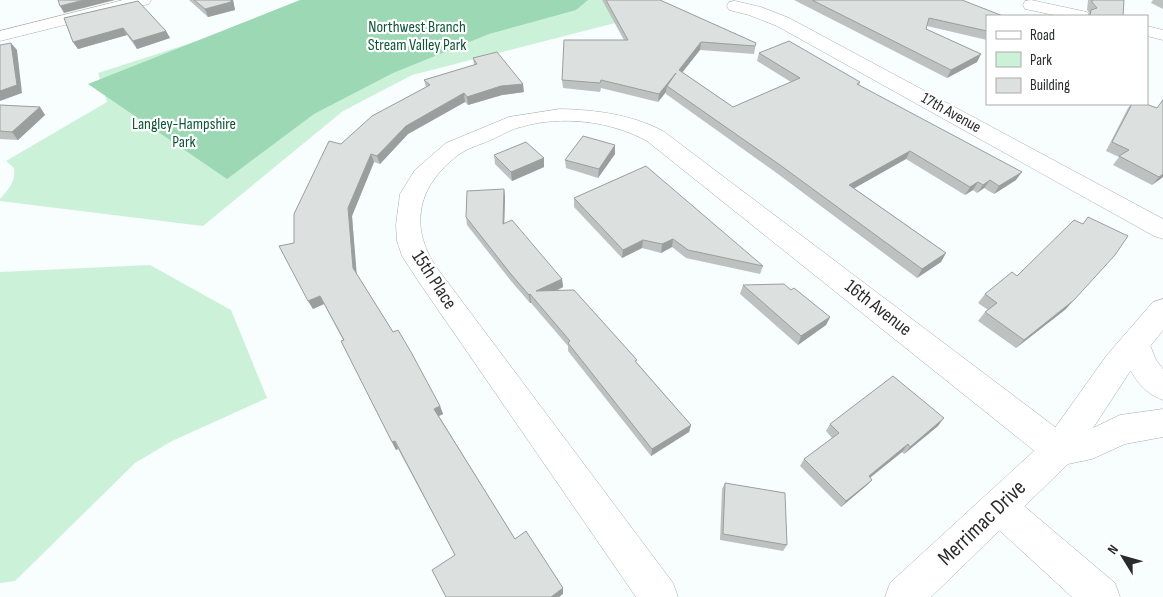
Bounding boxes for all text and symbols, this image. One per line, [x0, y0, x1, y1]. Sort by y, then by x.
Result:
legend [986, 15, 1148, 105]
park label: Northwest Branch Stream Valley Park [368, 18, 466, 55]
text: Road [1030, 26, 1055, 45]
text: Park [1030, 51, 1052, 70]
text: Building [1030, 76, 1070, 95]
street label: 17th Avenue [918, 89, 984, 137]
park label: Langley-Hampshire Park [132, 115, 236, 152]
street label: 15th Place [407, 246, 461, 314]
street label: 16th Avenue [840, 275, 916, 341]
street label: Merrimac Drive [932, 474, 1032, 572]
north arrow [1098, 532, 1148, 582]
text: N [1104, 541, 1122, 558]

